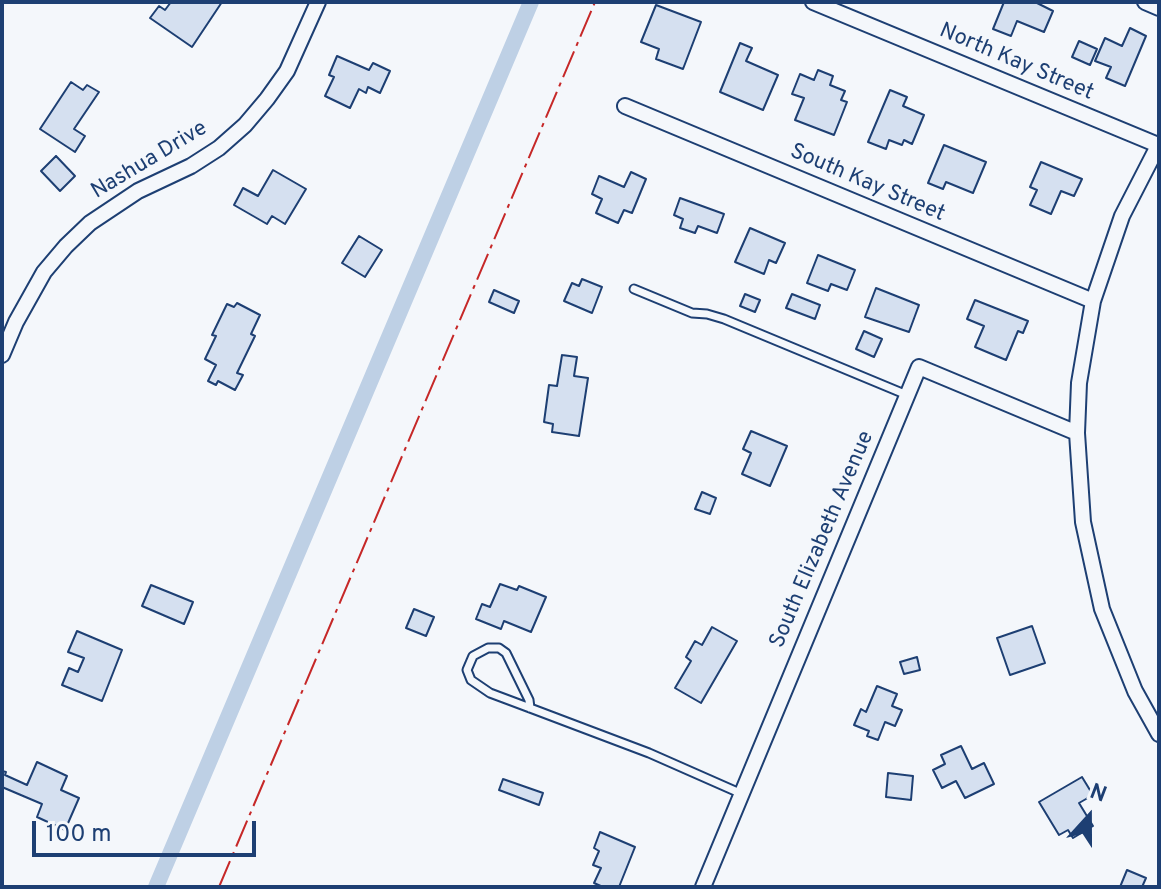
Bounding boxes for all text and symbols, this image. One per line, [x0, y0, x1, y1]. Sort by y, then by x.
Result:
street label: North Kay Street [935, 19, 1097, 107]
street label: Nashua Drive [87, 116, 213, 206]
street label: South Kay Street [785, 139, 949, 229]
street label: South Elizabeth Avenue [765, 427, 881, 653]
north arrow [1049, 777, 1129, 857]
text: N [1086, 779, 1110, 810]
scale bar [36, 805, 260, 855]
text: 100 m [46, 820, 112, 850]

